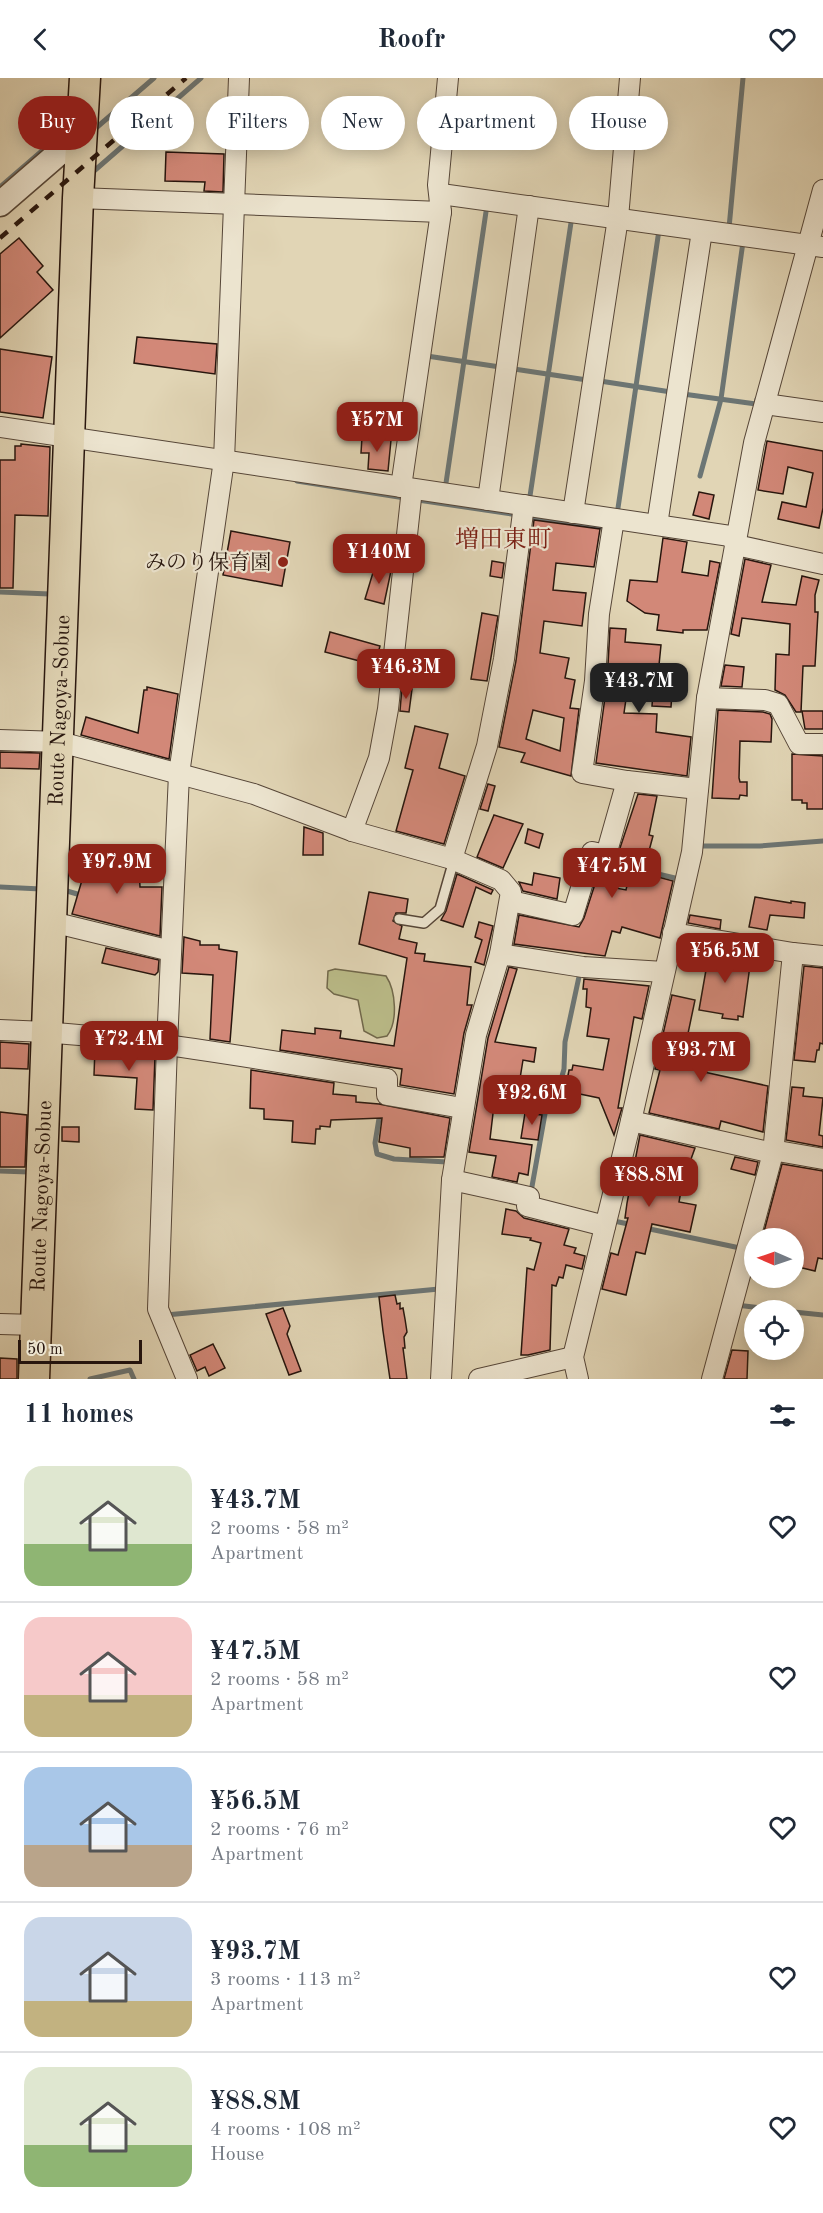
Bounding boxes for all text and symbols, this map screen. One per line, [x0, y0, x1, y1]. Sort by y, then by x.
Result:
icon: back [24, 23, 57, 56]
icon: heart [766, 23, 799, 56]
text: Roofr [377, 26, 446, 53]
chip: Buy [18, 96, 97, 150]
chip: Rent [109, 96, 194, 150]
chip: Filters [206, 96, 309, 150]
chip: New [321, 96, 405, 150]
chip: Apartment [417, 96, 557, 150]
chip: House [569, 96, 668, 150]
pin: ¥57M [341, 402, 413, 453]
text: ¥57M [351, 411, 403, 431]
district label: 増田東町 [455, 526, 551, 553]
pin: ¥140M [337, 534, 421, 585]
text: ¥140M [347, 543, 411, 563]
place label: みのり保育園 [145, 551, 271, 574]
marker: みのり保育園 [276, 555, 290, 569]
street label: Route Nagoya-Sobue [46, 614, 74, 807]
pin: ¥46.3M [357, 649, 455, 700]
text: ¥46.3M [371, 658, 441, 678]
pin: ¥43.7M [590, 663, 688, 714]
text: ¥43.7M [604, 672, 674, 692]
pin: ¥97.9M [68, 844, 166, 895]
pin: ¥47.5M [563, 848, 661, 899]
text: ¥97.9M [82, 853, 152, 873]
text: ¥47.5M [577, 857, 647, 877]
pin: ¥56.5M [676, 933, 774, 984]
text: ¥56.5M [690, 942, 760, 962]
pin: ¥72.4M [80, 1021, 178, 1072]
text: ¥72.4M [94, 1030, 164, 1050]
pin: ¥93.7M [652, 1032, 750, 1083]
text: ¥93.7M [666, 1041, 736, 1061]
pin: ¥92.6M [483, 1075, 581, 1126]
text: ¥92.6M [497, 1084, 567, 1104]
street label: Route Nagoya-Sobue [28, 1100, 56, 1292]
pin: ¥88.8M [600, 1157, 698, 1208]
text: ¥88.8M [614, 1166, 684, 1186]
north arrow [744, 1228, 804, 1288]
map controls [744, 1228, 804, 1360]
button: locate [744, 1300, 804, 1360]
scale bar [18, 1337, 142, 1364]
text: 50 m [27, 1342, 63, 1358]
icon: filters [766, 1399, 799, 1432]
text: 11 homes [24, 1402, 133, 1428]
text: ¥43.7M [210, 1488, 301, 1514]
icon: home [72, 1490, 144, 1562]
icon: heart [766, 1510, 799, 1543]
text: 2 rooms · 58 m² [210, 1519, 349, 1539]
text: Apartment [210, 1544, 304, 1564]
text: ¥47.5M [210, 1639, 301, 1665]
icon: home [72, 1641, 144, 1713]
icon: heart [766, 1661, 799, 1694]
text: 2 rooms · 58 m² [210, 1670, 349, 1690]
text: Apartment [210, 1695, 304, 1715]
text: ¥56.5M [210, 1789, 301, 1815]
icon: home [72, 1791, 144, 1863]
icon: heart [766, 1811, 799, 1844]
text: 2 rooms · 76 m² [210, 1820, 349, 1840]
text: Apartment [210, 1845, 304, 1865]
text: ¥93.7M [210, 1939, 301, 1965]
icon: home [72, 1941, 144, 2013]
icon: heart [766, 1961, 799, 1994]
text: 3 rooms · 113 m² [210, 1970, 360, 1990]
text: Apartment [210, 1995, 304, 2015]
text: ¥88.8M [210, 2089, 301, 2115]
icon: home [72, 2091, 144, 2163]
icon: heart [766, 2111, 799, 2144]
text: 4 rooms · 108 m² [210, 2120, 360, 2140]
text: House [210, 2145, 264, 2165]

